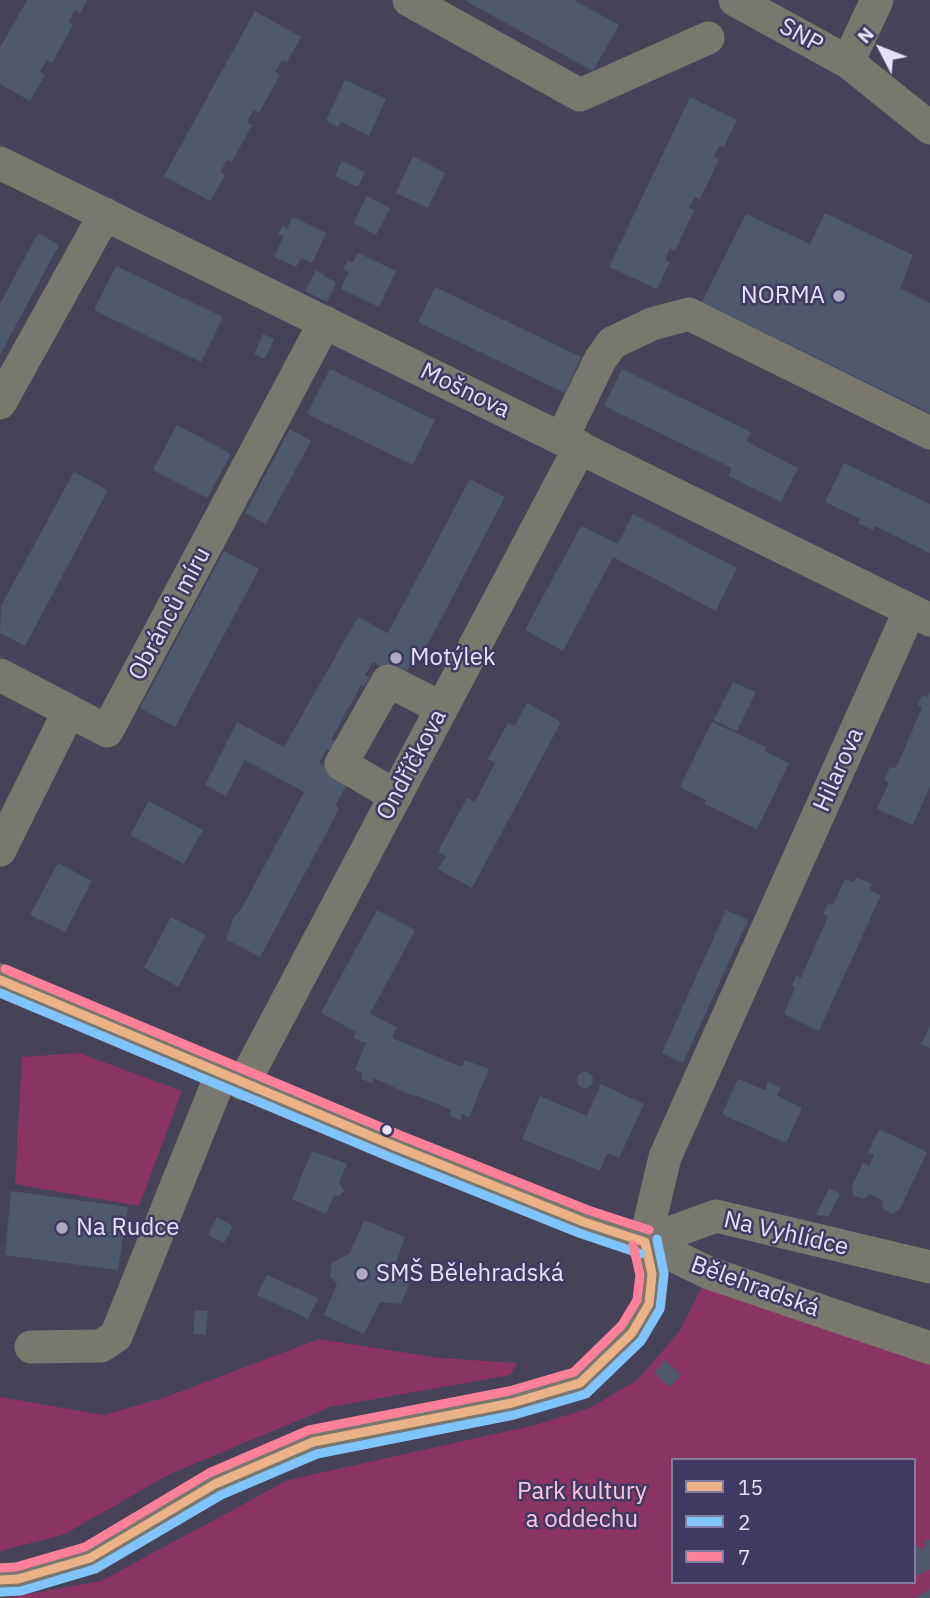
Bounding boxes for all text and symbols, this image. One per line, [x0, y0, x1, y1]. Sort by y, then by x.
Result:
street label: SNP [774, 12, 828, 60]
north arrow [846, 14, 916, 84]
text: N [852, 22, 879, 48]
place label: NORMA [741, 282, 825, 310]
marker: NORMA [831, 288, 847, 304]
street label: Mošnova [416, 357, 514, 425]
street label: Obránců míru [123, 542, 217, 686]
place label: Motýlek [410, 644, 496, 672]
marker: Motýlek [388, 650, 404, 666]
street label: Ondříčkova [371, 705, 453, 825]
street label: Hilarova [808, 724, 870, 816]
unlabelled marker [380, 1123, 394, 1137]
street label: Na Vyhlídce [721, 1206, 851, 1262]
place label: Na Rudce [76, 1214, 179, 1242]
marker: Na Rudce [54, 1220, 70, 1236]
street label: Bělehradská [687, 1250, 823, 1324]
place label: SMŠ Bělehradská [376, 1260, 564, 1288]
marker: SMŠ Bělehradská [354, 1266, 370, 1282]
legend [671, 1458, 916, 1584]
text: 15 [738, 1473, 763, 1501]
park label: Park kultury a oddechu [517, 1478, 647, 1534]
text: 2 [738, 1508, 751, 1536]
text: 7 [738, 1543, 751, 1571]

